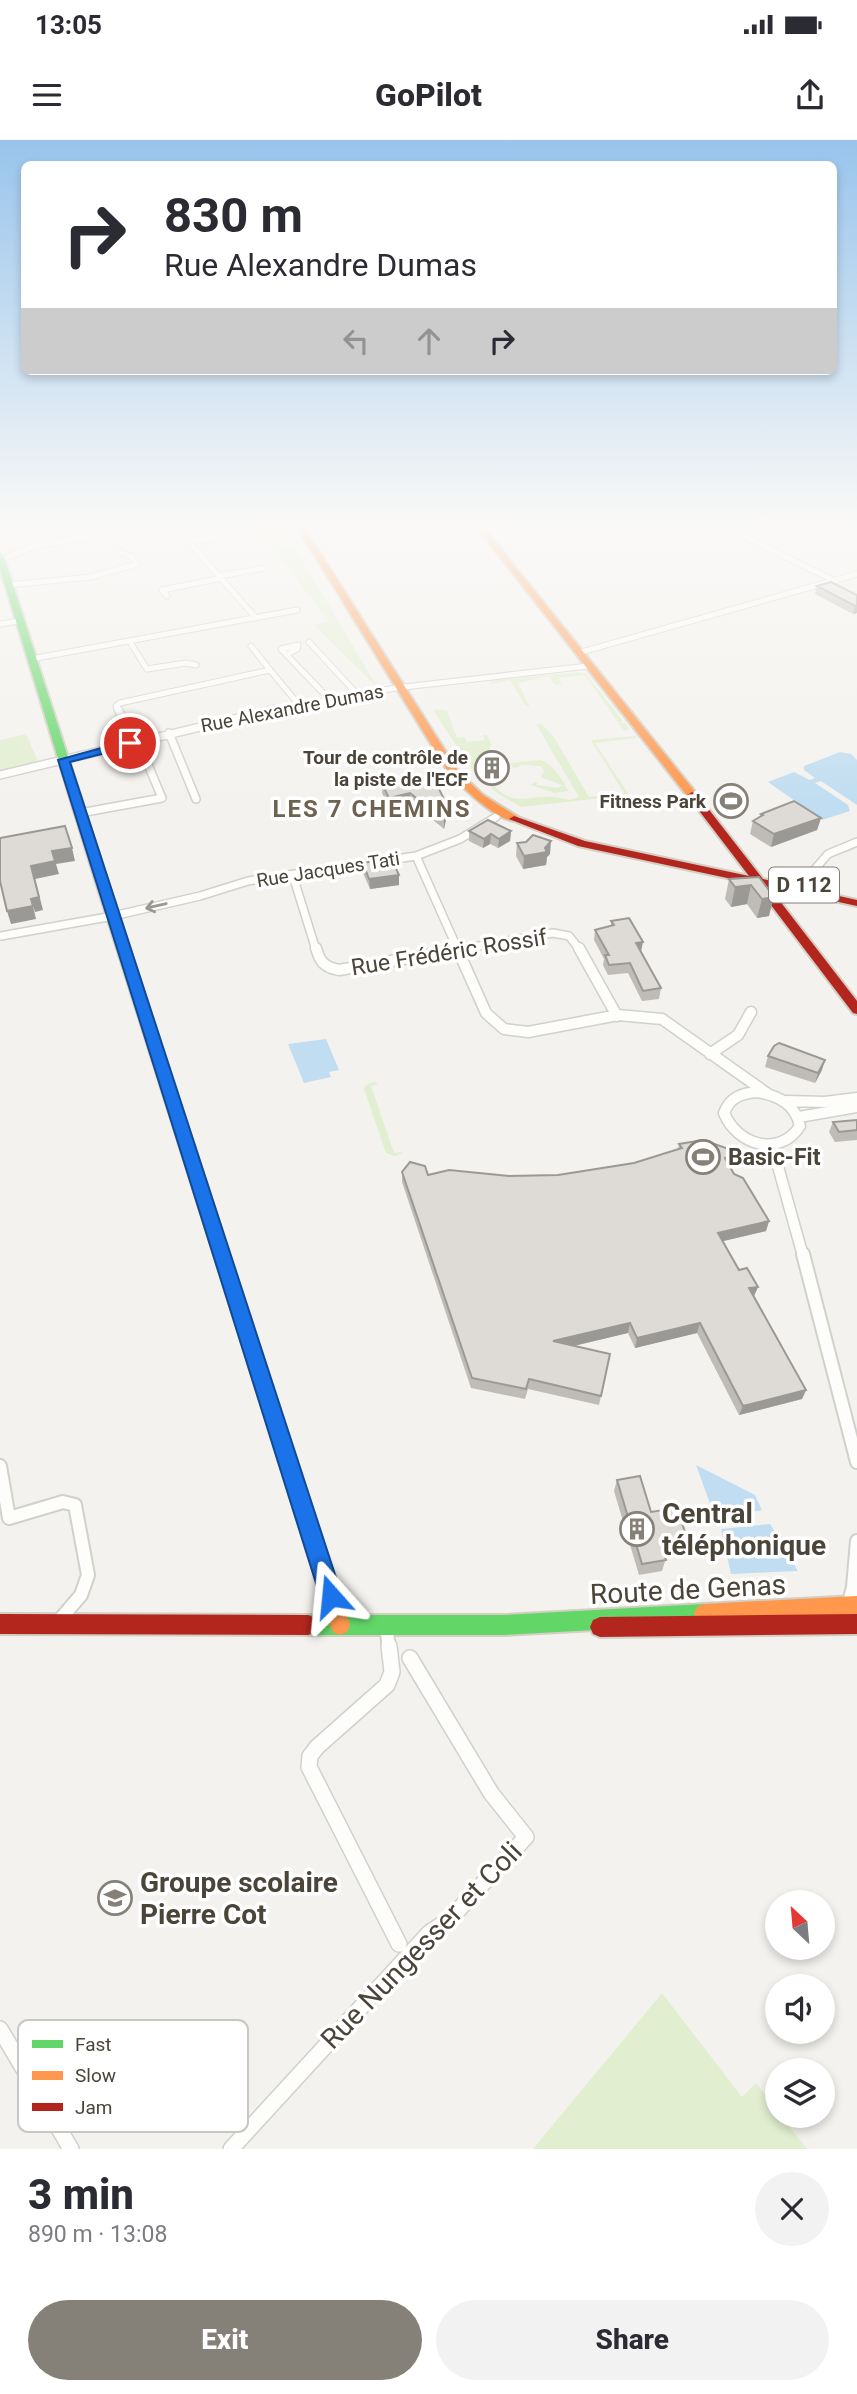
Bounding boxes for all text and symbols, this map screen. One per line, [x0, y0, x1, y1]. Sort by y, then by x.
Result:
text: 13:05 [35, 10, 102, 40]
icon: menu [28, 76, 66, 114]
text: GoPilot [375, 76, 482, 114]
icon: share [791, 76, 829, 114]
text: 830 m [164, 187, 303, 244]
icon: right [49, 189, 140, 280]
text: Rue Alexandre Dumas [164, 246, 477, 284]
icon: left [337, 322, 375, 360]
icon: ahead [410, 322, 448, 360]
icon: right [483, 322, 521, 360]
street label: Rue Alexandre Dumas [199, 679, 385, 738]
pin [100, 713, 160, 773]
icon: arrive [111, 724, 149, 762]
place label: Tour de contrôle de la piste de l'ECF [303, 746, 469, 791]
building icon: Tour de contrôle de la piste de l'ECF [473, 749, 511, 787]
sports icon: Fitness Park [712, 782, 750, 820]
place label: Fitness Park [600, 790, 707, 813]
district label: LES 7 CHEMINS [273, 795, 471, 823]
street label: Rue Jacques Tati [255, 847, 401, 892]
road number: D 112 [769, 868, 839, 902]
one-way arrow [145, 900, 168, 914]
street label: Rue Frédéric Rossif [349, 924, 550, 981]
sports icon: Basic-Fit [684, 1138, 722, 1176]
place label: Basic-Fit [728, 1144, 821, 1171]
place label: Central téléphonique [662, 1497, 826, 1562]
building icon: Central téléphonique [618, 1510, 656, 1548]
position arrow [294, 1559, 368, 1633]
street label: Route de Genas [589, 1568, 787, 1611]
street label: Rue Nungesser et Coli [314, 1835, 529, 2056]
place label: Groupe scolaire Pierre Cot [140, 1866, 338, 1931]
school or university icon: Groupe scolaire Pierre Cot [96, 1879, 134, 1917]
north arrow [765, 1890, 835, 1960]
map controls [765, 1890, 835, 2128]
button: sound [765, 1974, 835, 2044]
legend [18, 2020, 248, 2132]
text: Fast [75, 2033, 112, 2056]
button: layers [765, 2058, 835, 2128]
text: Slow [75, 2064, 116, 2087]
text: Jam [75, 2096, 112, 2119]
text: 3 min [28, 2170, 134, 2219]
button: close [755, 2172, 829, 2246]
text: 890 m · 13:08 [28, 2221, 167, 2248]
button: Exit [28, 2300, 422, 2380]
button: Share [436, 2300, 829, 2380]

